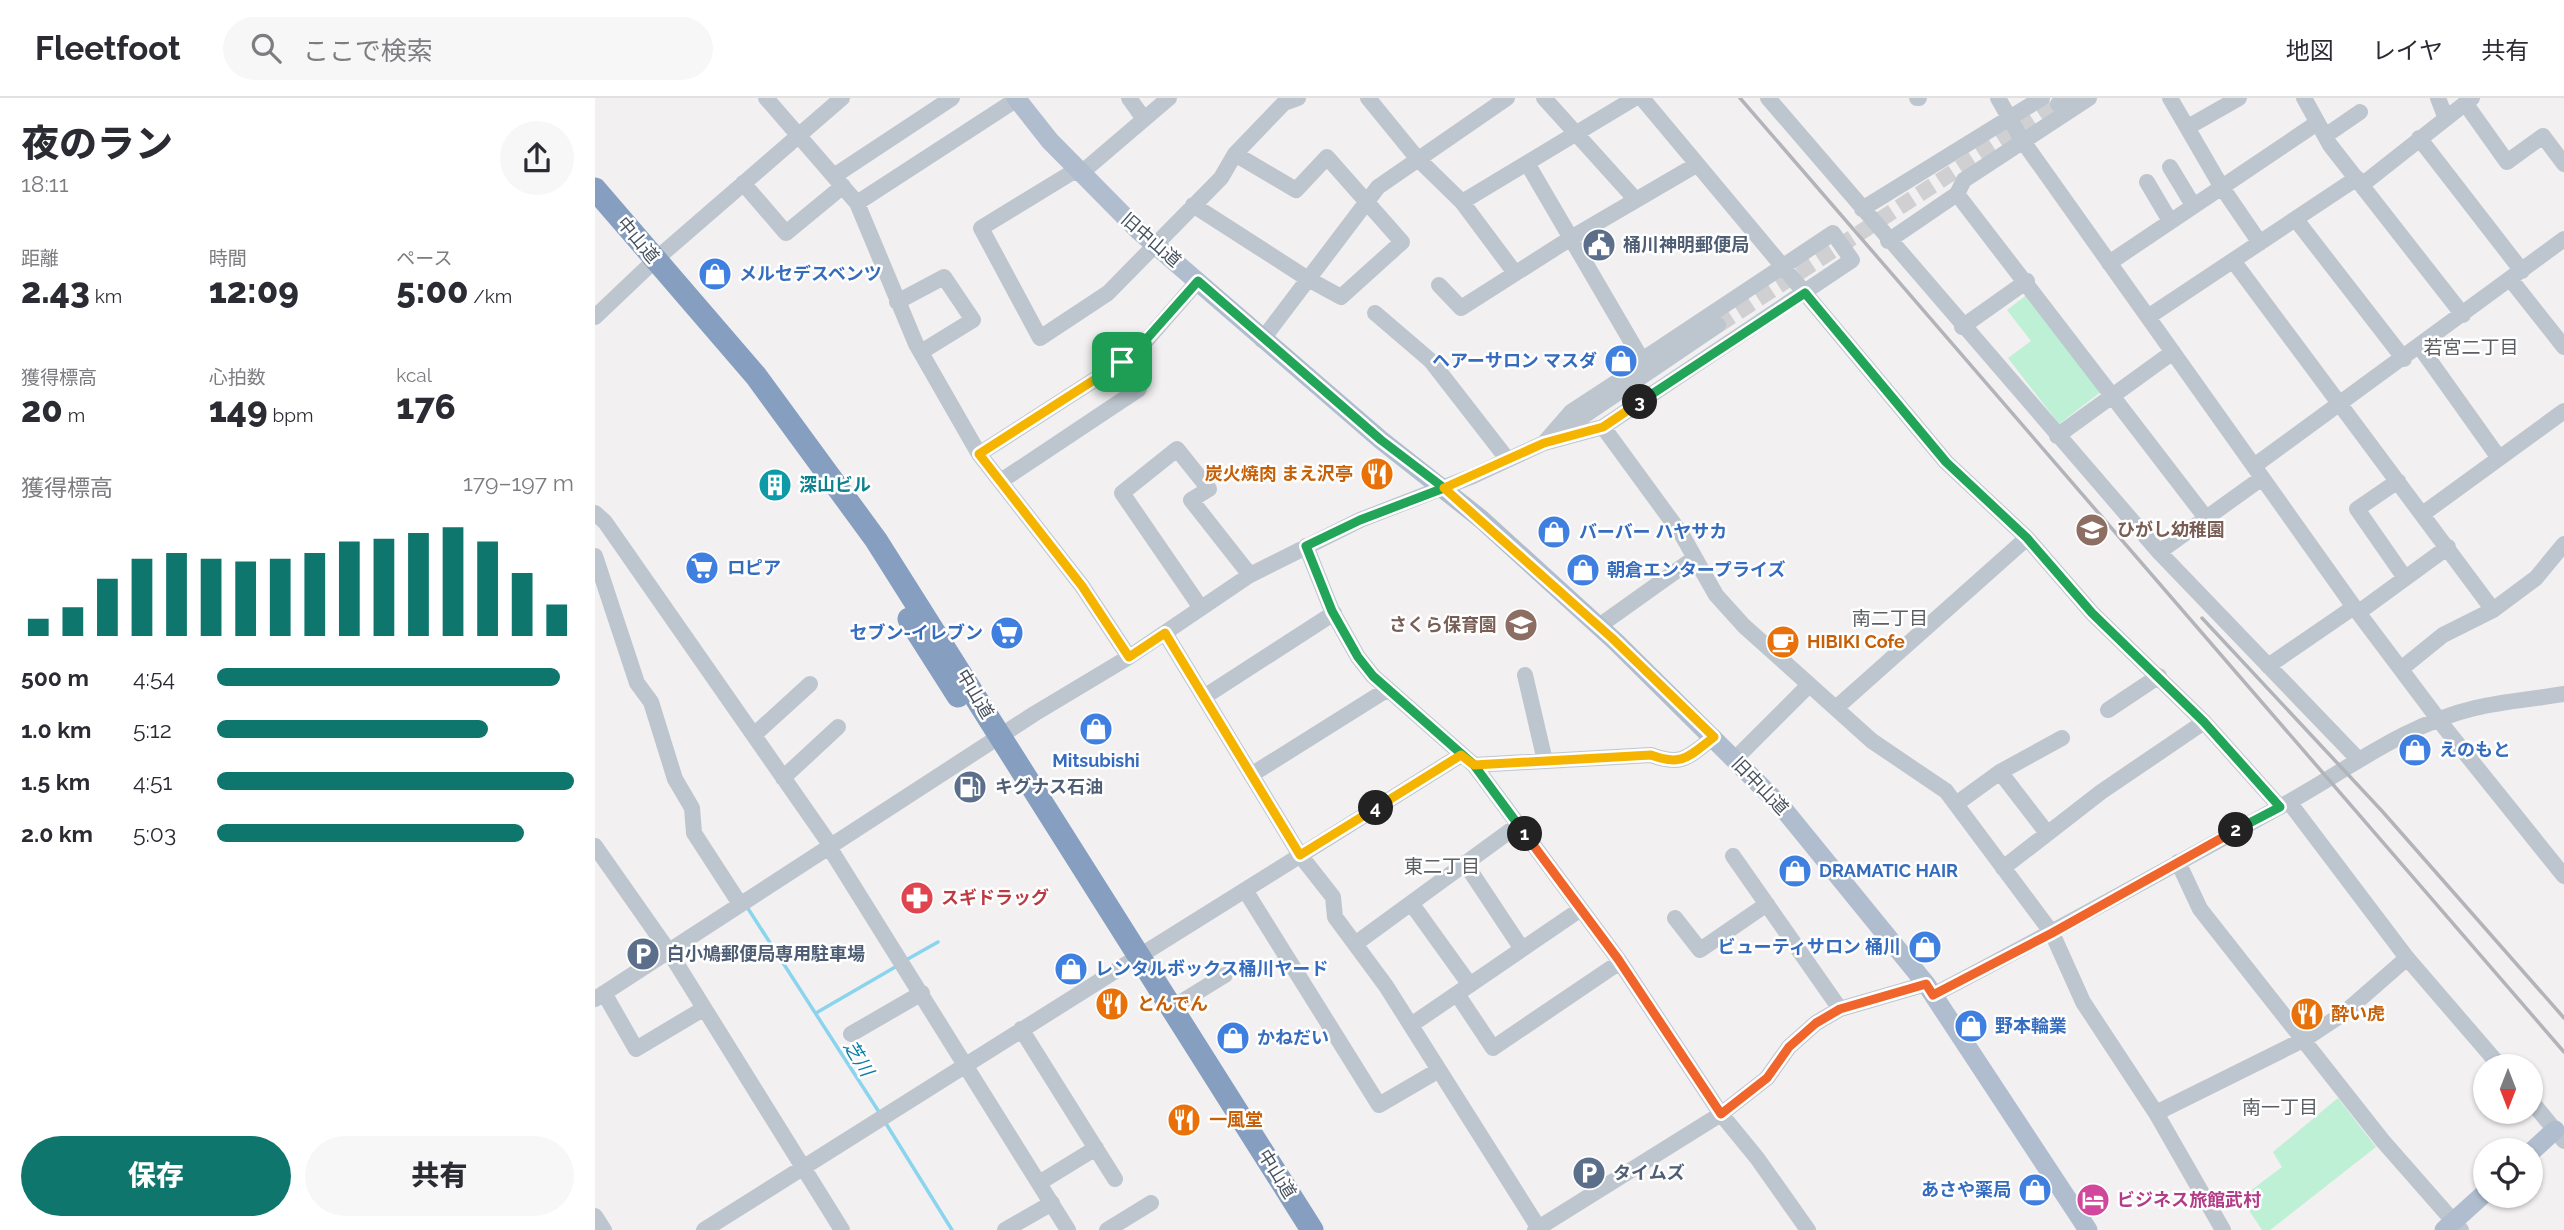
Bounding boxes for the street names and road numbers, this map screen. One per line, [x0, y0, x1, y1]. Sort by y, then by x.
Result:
street label: 旧中山道 [1117, 208, 1185, 271]
street label: 中山道 [613, 212, 664, 267]
street label: 中山道 [953, 665, 998, 722]
street label: 旧中山道 [1728, 752, 1793, 819]
street label: 中山道 [1254, 1145, 1301, 1202]

